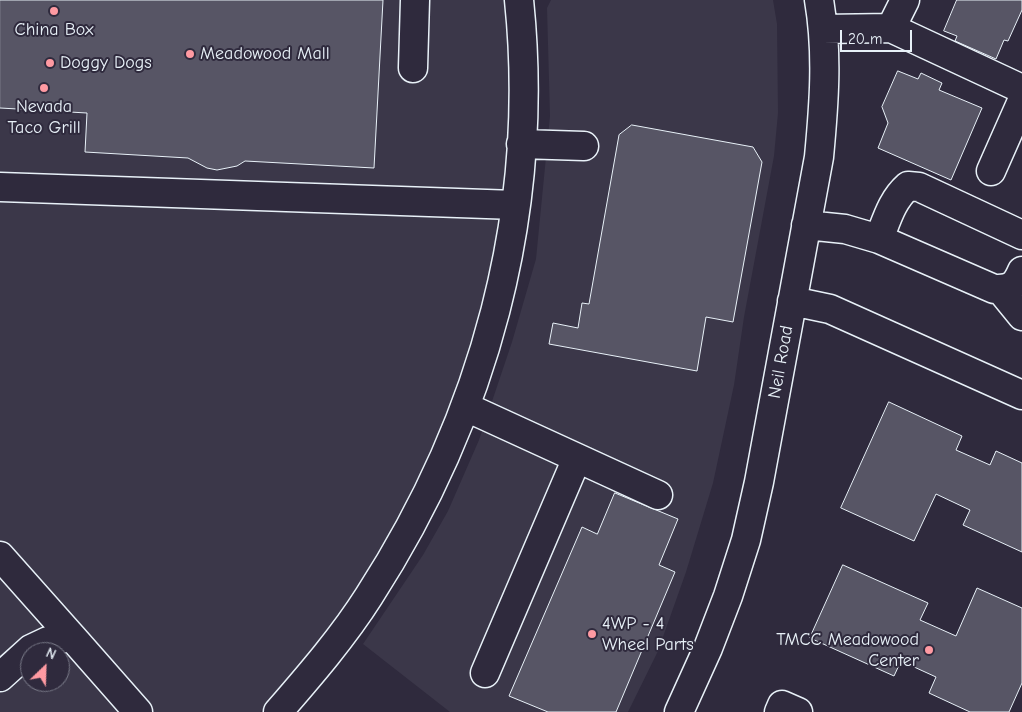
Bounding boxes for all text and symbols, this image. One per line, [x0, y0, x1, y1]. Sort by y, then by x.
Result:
marker: China Box [48, 5, 60, 17]
place label: China Box [15, 19, 93, 41]
scale bar [842, 20, 914, 52]
text: 20 m [848, 30, 882, 48]
place label: Meadowood Mall [200, 43, 330, 65]
marker: Meadowood Mall [184, 48, 196, 60]
place label: Doggy Dogs [60, 52, 152, 74]
marker: Doggy Dogs [44, 57, 56, 69]
marker: Nevada Taco Grill [38, 82, 50, 94]
place label: Nevada Taco Grill [7, 96, 81, 138]
street label: Neil Road [764, 324, 798, 400]
place label: 4WP - 4 Wheel Parts [602, 613, 694, 656]
marker: 4WP - 4 Wheel Parts [586, 628, 598, 640]
place label: TMCC Meadowood Center [776, 629, 919, 672]
north arrow [20, 642, 70, 692]
text: N [43, 644, 59, 663]
marker: TMCC Meadowood Center [923, 644, 935, 656]

